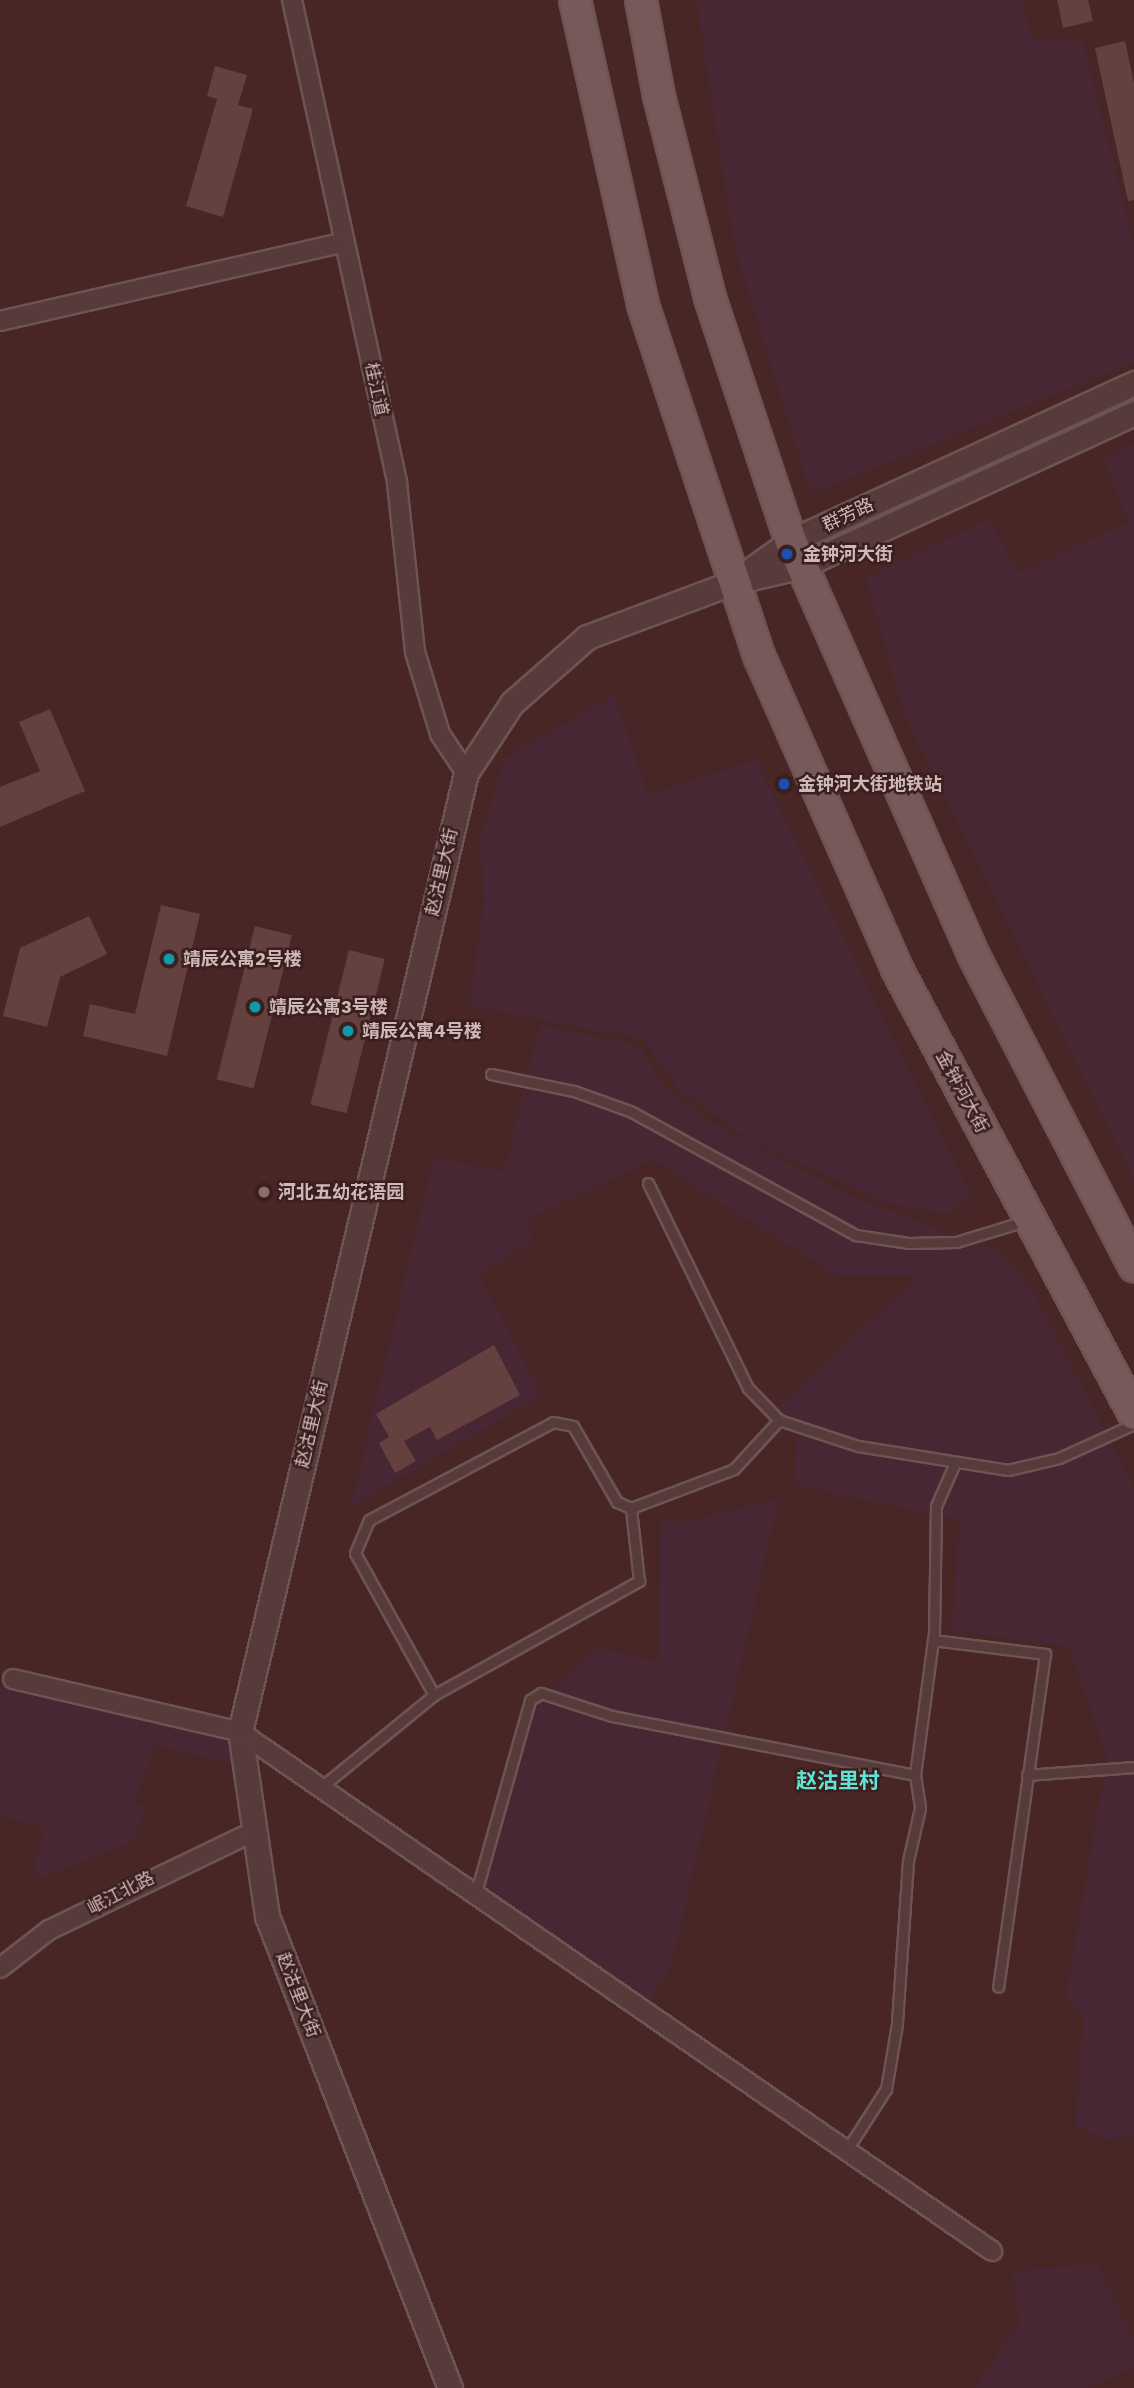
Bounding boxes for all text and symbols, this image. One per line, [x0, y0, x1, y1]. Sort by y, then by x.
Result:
street label: 桂江道 [360, 360, 392, 418]
street label: 群芳路 [819, 494, 877, 536]
place label: 金钟河大街 [803, 543, 893, 565]
marker: 金钟河大街 [777, 544, 797, 564]
place label: 金钟河大街地铁站 [798, 773, 942, 795]
marker: 金钟河大街地铁站 [776, 776, 792, 792]
street label: 赵沽里大街 [421, 826, 463, 918]
place label: 靖辰公寓2号楼 [183, 948, 302, 970]
marker: 靖辰公寓2号楼 [161, 951, 177, 967]
place label: 靖辰公寓3号楼 [269, 996, 388, 1018]
marker: 靖辰公寓3号楼 [247, 999, 263, 1015]
place label: 靖辰公寓4号楼 [362, 1020, 482, 1042]
marker: 靖辰公寓4号楼 [340, 1023, 356, 1039]
street label: 金钟河大街 [931, 1047, 993, 1137]
place label: 河北五幼花语园 [278, 1181, 404, 1203]
marker: 河北五幼花语园 [256, 1184, 272, 1200]
street label: 赵沽里大街 [291, 1378, 333, 1470]
district label: 赵沽里村 [796, 1768, 880, 1794]
street label: 岷江北路 [84, 1867, 158, 1919]
street label: 赵沽里大街 [272, 1949, 324, 2041]

